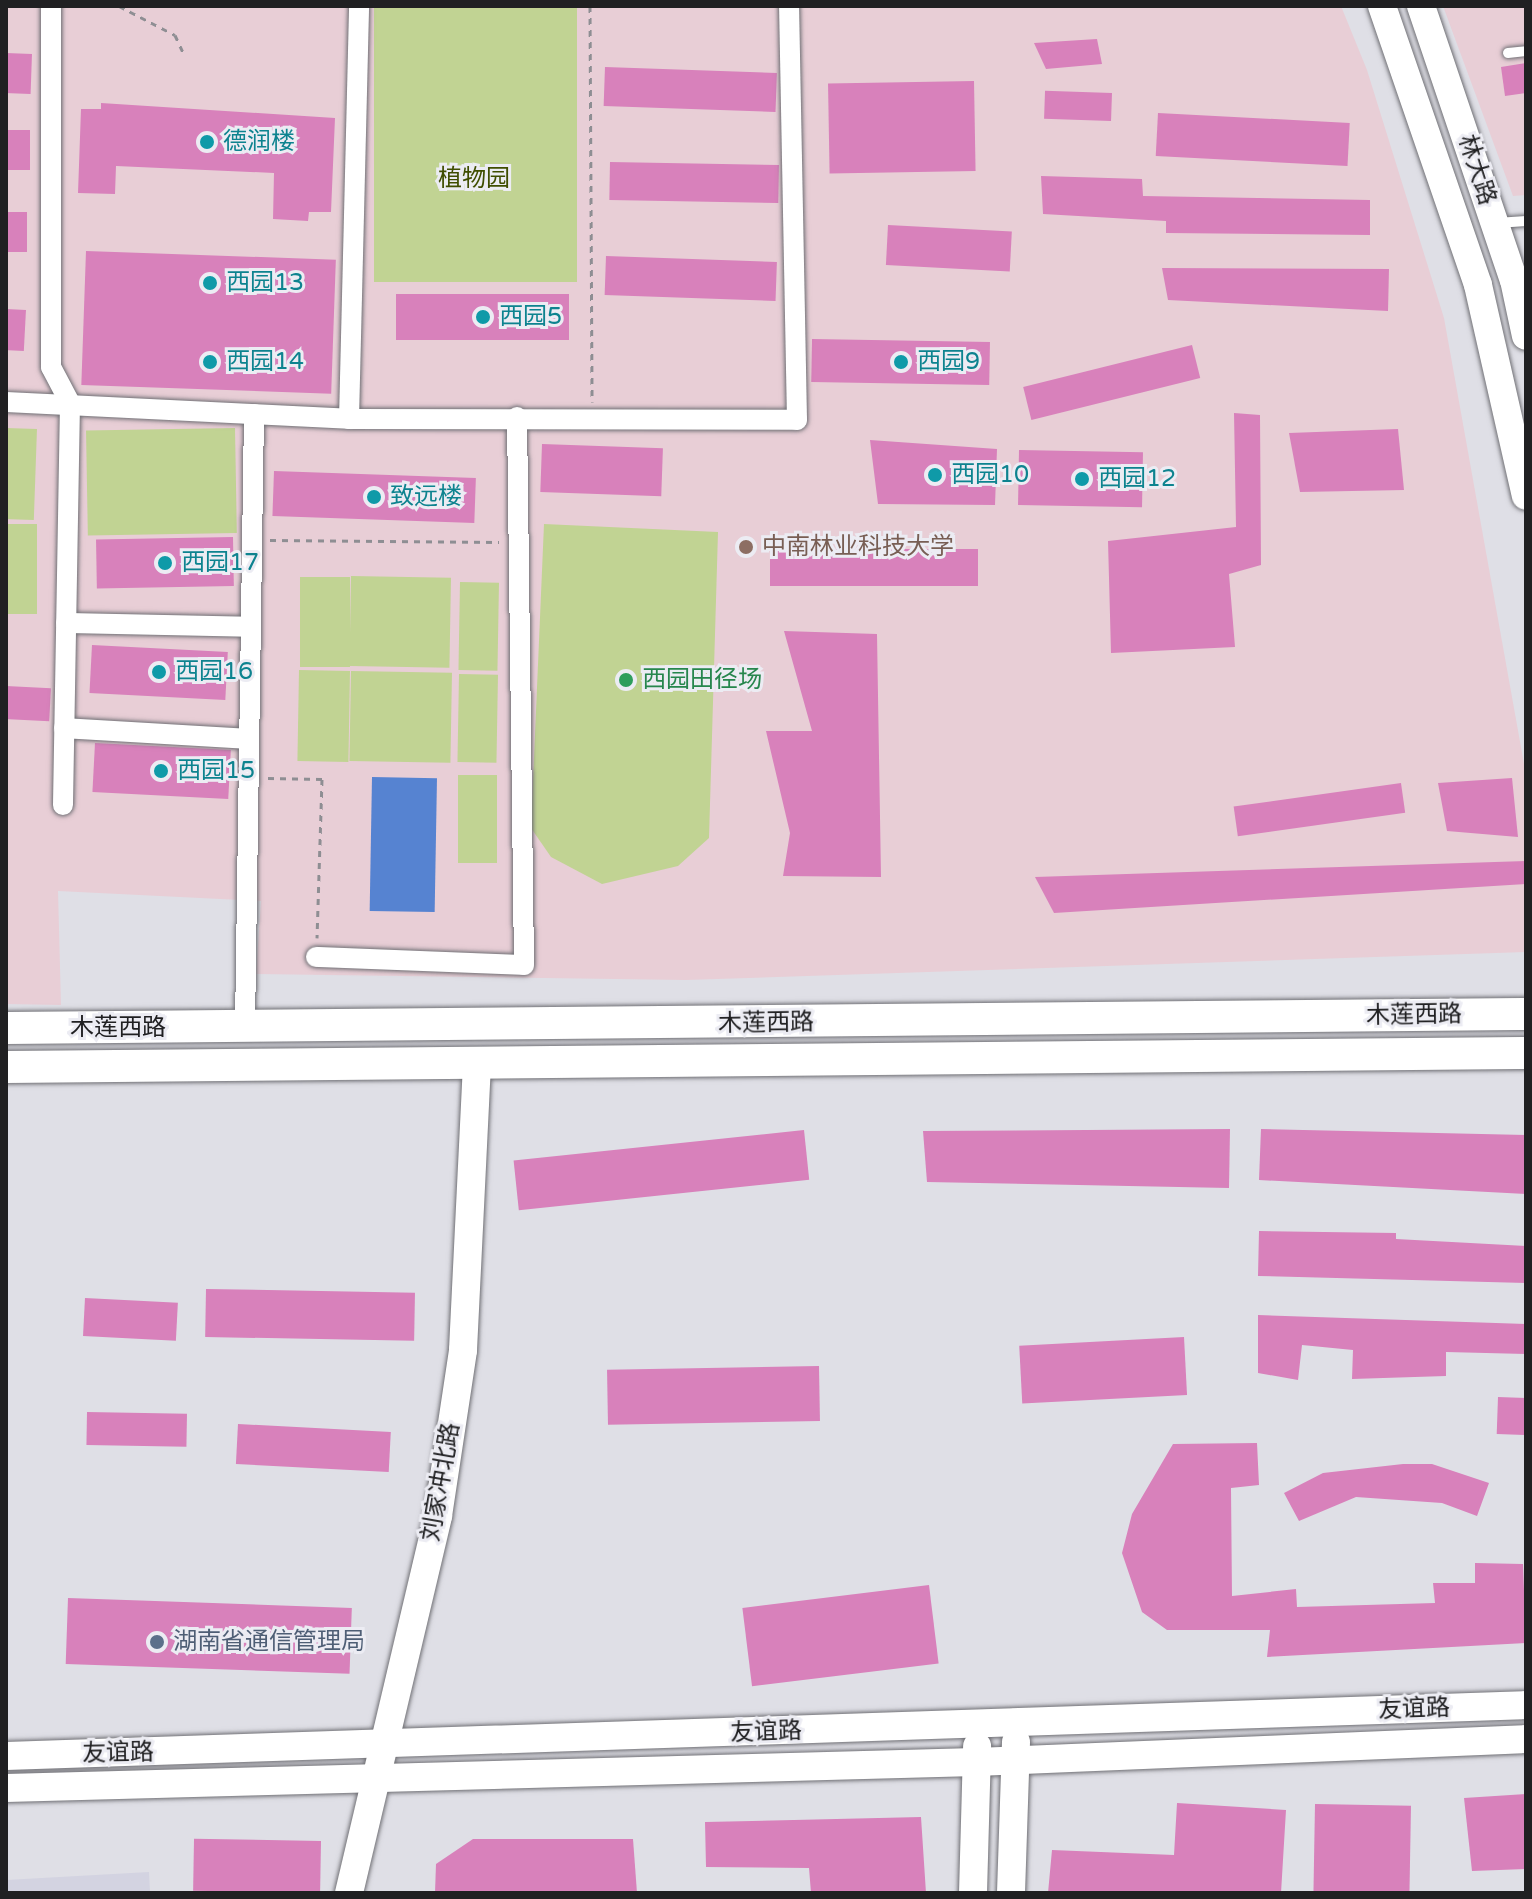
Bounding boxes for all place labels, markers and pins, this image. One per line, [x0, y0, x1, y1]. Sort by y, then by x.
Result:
place label: 德润楼 [223, 128, 295, 156]
marker: 德润楼 [198, 133, 216, 151]
place label: 西园13 [226, 269, 304, 297]
marker: 西园13 [201, 274, 219, 292]
place label: 西园5 [499, 303, 562, 331]
marker: 西园5 [474, 308, 492, 326]
place label: 西园14 [226, 348, 304, 376]
place label: 西园9 [917, 348, 980, 376]
marker: 西园14 [201, 353, 219, 371]
marker: 西园9 [892, 353, 910, 371]
place label: 西园10 [951, 461, 1029, 489]
place label: 西园12 [1098, 465, 1176, 493]
marker: 西园10 [926, 466, 944, 484]
marker: 西园12 [1073, 470, 1091, 488]
place label: 致远楼 [390, 483, 462, 511]
marker: 致远楼 [365, 488, 383, 506]
place label: 中南林业科技大学 [762, 533, 954, 561]
marker: 中南林业科技大学 [737, 538, 755, 556]
place label: 西园17 [181, 549, 259, 577]
marker: 西园17 [156, 554, 174, 572]
place label: 西园16 [175, 658, 253, 686]
marker: 西园16 [150, 663, 168, 681]
place label: 西园田径场 [642, 666, 762, 694]
marker: 西园田径场 [617, 671, 635, 689]
place label: 西园15 [177, 757, 255, 785]
marker: 西园15 [152, 762, 170, 780]
place label: 湖南省通信管理局 [173, 1628, 365, 1656]
marker: 湖南省通信管理局 [148, 1633, 166, 1651]

